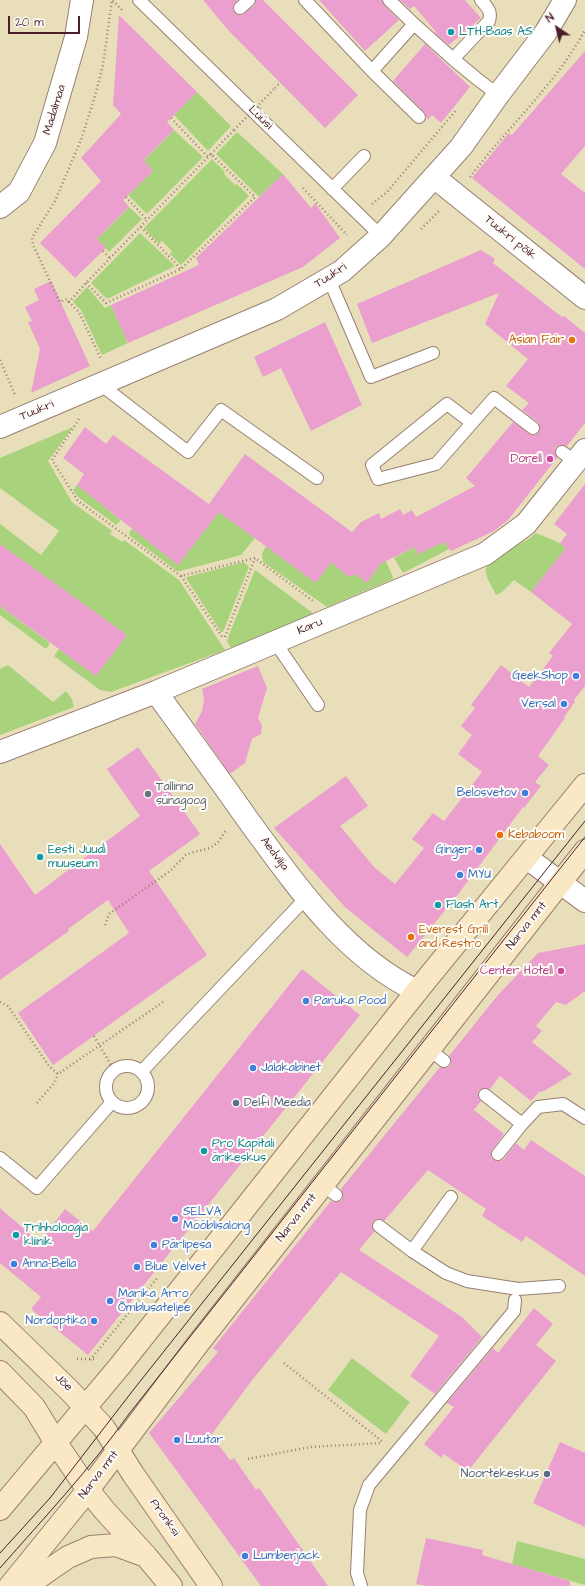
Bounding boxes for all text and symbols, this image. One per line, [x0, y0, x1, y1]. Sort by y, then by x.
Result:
scale bar [10, 8, 82, 34]
north arrow [537, 8, 577, 48]
text: N [543, 10, 557, 26]
text: 20 m [15, 14, 44, 31]
place label: LTH-Baas AS [459, 25, 533, 39]
marker: LTH-Baas AS [446, 27, 456, 37]
street label: Madalmaa [41, 83, 69, 137]
street label: Lüüsi [245, 103, 275, 133]
street label: Tuukri põik [481, 213, 539, 263]
street label: Tuukri [312, 260, 350, 292]
place label: Asian Fair [509, 333, 564, 347]
marker: Asian Fair [567, 335, 577, 345]
street label: Tuukri [18, 397, 56, 425]
place label: Dorell [511, 452, 542, 466]
marker: Dorell [545, 454, 555, 464]
street label: Karu [295, 615, 325, 639]
place label: GeekShop [512, 669, 568, 683]
marker: GeekShop [571, 671, 581, 681]
place label: Versal [521, 697, 556, 711]
marker: Versal [559, 699, 569, 709]
place label: Tallinna sünagoog [156, 780, 206, 808]
place label: Belosvetov [457, 786, 517, 800]
marker: Belosvetov [520, 788, 530, 798]
marker: Tallinna sünagoog [143, 789, 153, 799]
place label: Kebaboom [508, 828, 564, 842]
marker: Kebaboom [495, 830, 505, 840]
street label: Aedvilja [257, 834, 291, 874]
place label: Eesti Juudi muuseum [48, 843, 106, 871]
place label: Ginger [436, 843, 471, 857]
marker: Ginger [474, 845, 484, 855]
marker: Eesti Juudi muuseum [35, 852, 45, 862]
place label: MYU [468, 868, 491, 882]
marker: MYU [455, 870, 465, 880]
place label: Flash Art [446, 898, 498, 912]
street label: Narva mnt [504, 899, 550, 953]
marker: Flash Art [433, 900, 443, 910]
place label: Everest Grill and Restro [419, 923, 488, 951]
marker: Everest Grill and Restro [406, 932, 416, 942]
place label: Center Hotell [480, 964, 553, 978]
marker: Center Hotell [556, 966, 566, 976]
place label: Paruka Pood [314, 994, 386, 1008]
marker: Paruka Pood [301, 996, 311, 1006]
place label: Jalakabinet [261, 1061, 321, 1075]
marker: Jalakabinet [248, 1063, 258, 1073]
place label: Delfi Meedia [244, 1096, 311, 1110]
marker: Delfi Meedia [231, 1098, 241, 1108]
place label: Pro Kapitali ärikeskus [212, 1137, 274, 1165]
marker: Pro Kapitali ärikeskus [199, 1146, 209, 1156]
street label: Narva mnt [274, 1191, 320, 1245]
place label: SELVA Mööblisalong [183, 1205, 250, 1233]
marker: SELVA Mööblisalong [170, 1214, 180, 1224]
place label: Trihholoogia kliinik [24, 1221, 88, 1249]
marker: Trihholoogia kliinik [11, 1230, 21, 1240]
place label: Pärlipesa [162, 1238, 211, 1252]
marker: Pärlipesa [149, 1240, 159, 1250]
place label: Anna-Bella [22, 1257, 76, 1271]
marker: Anna-Bella [9, 1259, 19, 1269]
place label: Blue Velvet [145, 1260, 206, 1274]
marker: Blue Velvet [132, 1262, 142, 1272]
place label: Marika Arro Õmblusateljee [118, 1287, 191, 1315]
marker: Marika Arro Õmblusateljee [105, 1296, 115, 1306]
place label: Nordoptika [25, 1314, 86, 1328]
marker: Nordoptika [89, 1316, 99, 1326]
street label: Jõe [51, 1371, 75, 1395]
place label: Luutar [185, 1433, 223, 1447]
marker: Luutar [172, 1435, 182, 1445]
street label: Narva mnt [76, 1448, 122, 1502]
place label: Noortekeskus [461, 1467, 539, 1481]
marker: Noortekeskus [542, 1469, 552, 1479]
street label: Pronksi [146, 1497, 182, 1539]
place label: Lumberjack [253, 1549, 320, 1563]
marker: Lumberjack [240, 1551, 250, 1561]

